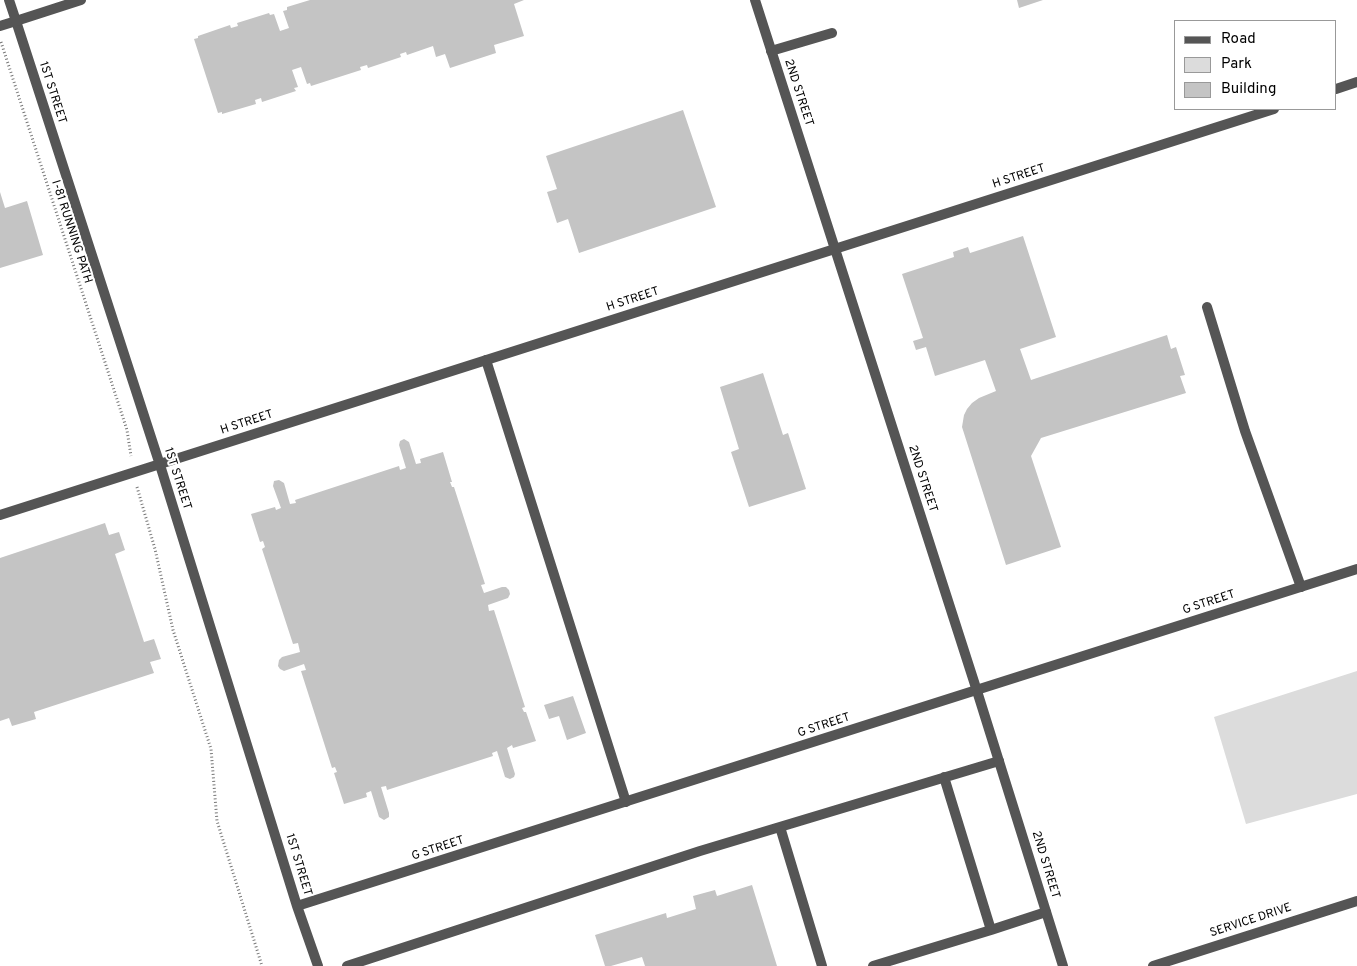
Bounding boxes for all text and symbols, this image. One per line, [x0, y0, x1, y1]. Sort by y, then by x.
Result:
legend [1174, 20, 1337, 110]
text: Road [1221, 30, 1256, 49]
text: Park [1221, 55, 1252, 74]
street label: 2ND STREET [780, 58, 816, 128]
street label: 1ST STREET [35, 60, 69, 126]
text: Building [1221, 80, 1276, 99]
street label: H STREET [991, 162, 1047, 192]
street label: I-81 RUNNING PATH [48, 179, 94, 285]
street label: H STREET [605, 285, 661, 315]
street label: H STREET [219, 408, 275, 438]
street label: 2ND STREET [904, 444, 940, 514]
street label: 1ST STREET [160, 446, 194, 512]
street label: G STREET [1181, 588, 1237, 618]
street label: G STREET [796, 711, 852, 741]
street label: 2ND STREET [1028, 829, 1062, 901]
street label: 1ST STREET [282, 832, 314, 898]
street label: G STREET [410, 834, 466, 864]
street label: SERVICE DRIVE [1208, 901, 1294, 941]

